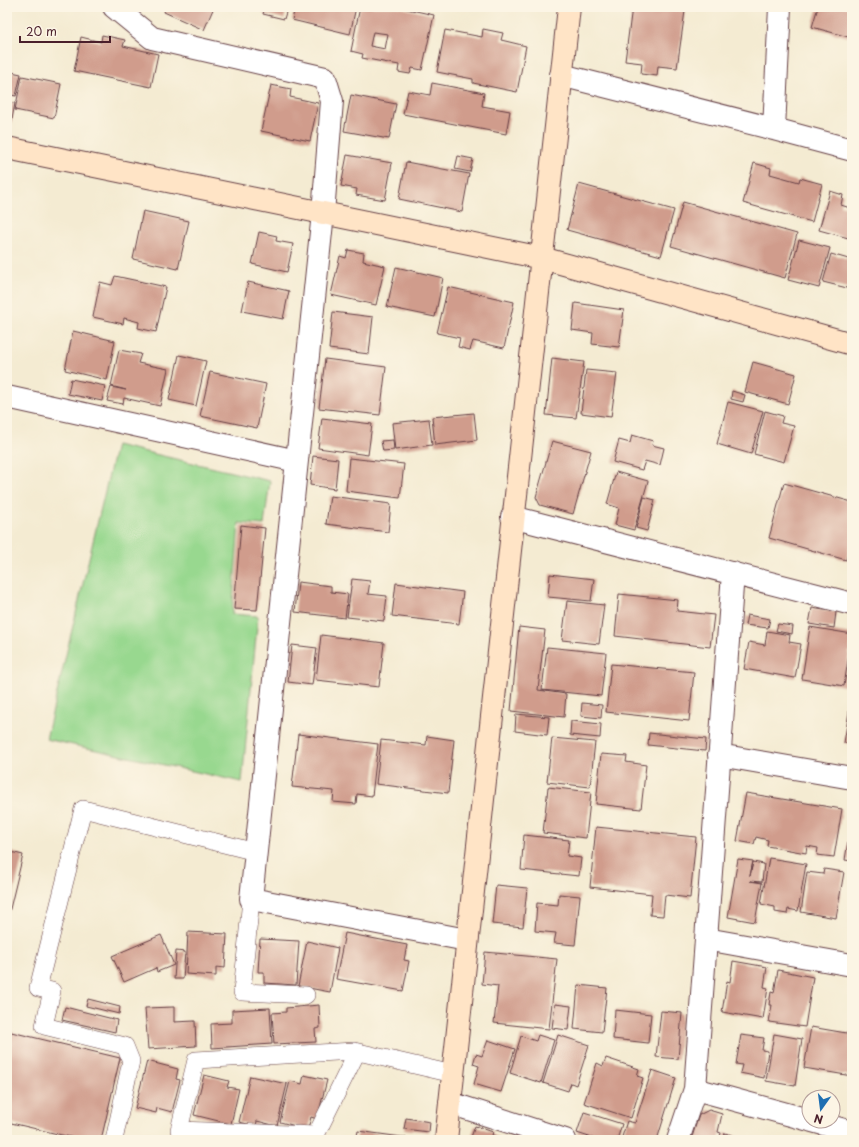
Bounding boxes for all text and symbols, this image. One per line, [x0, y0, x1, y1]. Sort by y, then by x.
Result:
scale bar [20, 18, 110, 44]
text: 20 m [26, 22, 57, 40]
north arrow [801, 1089, 841, 1129]
text: N [812, 1110, 825, 1128]

